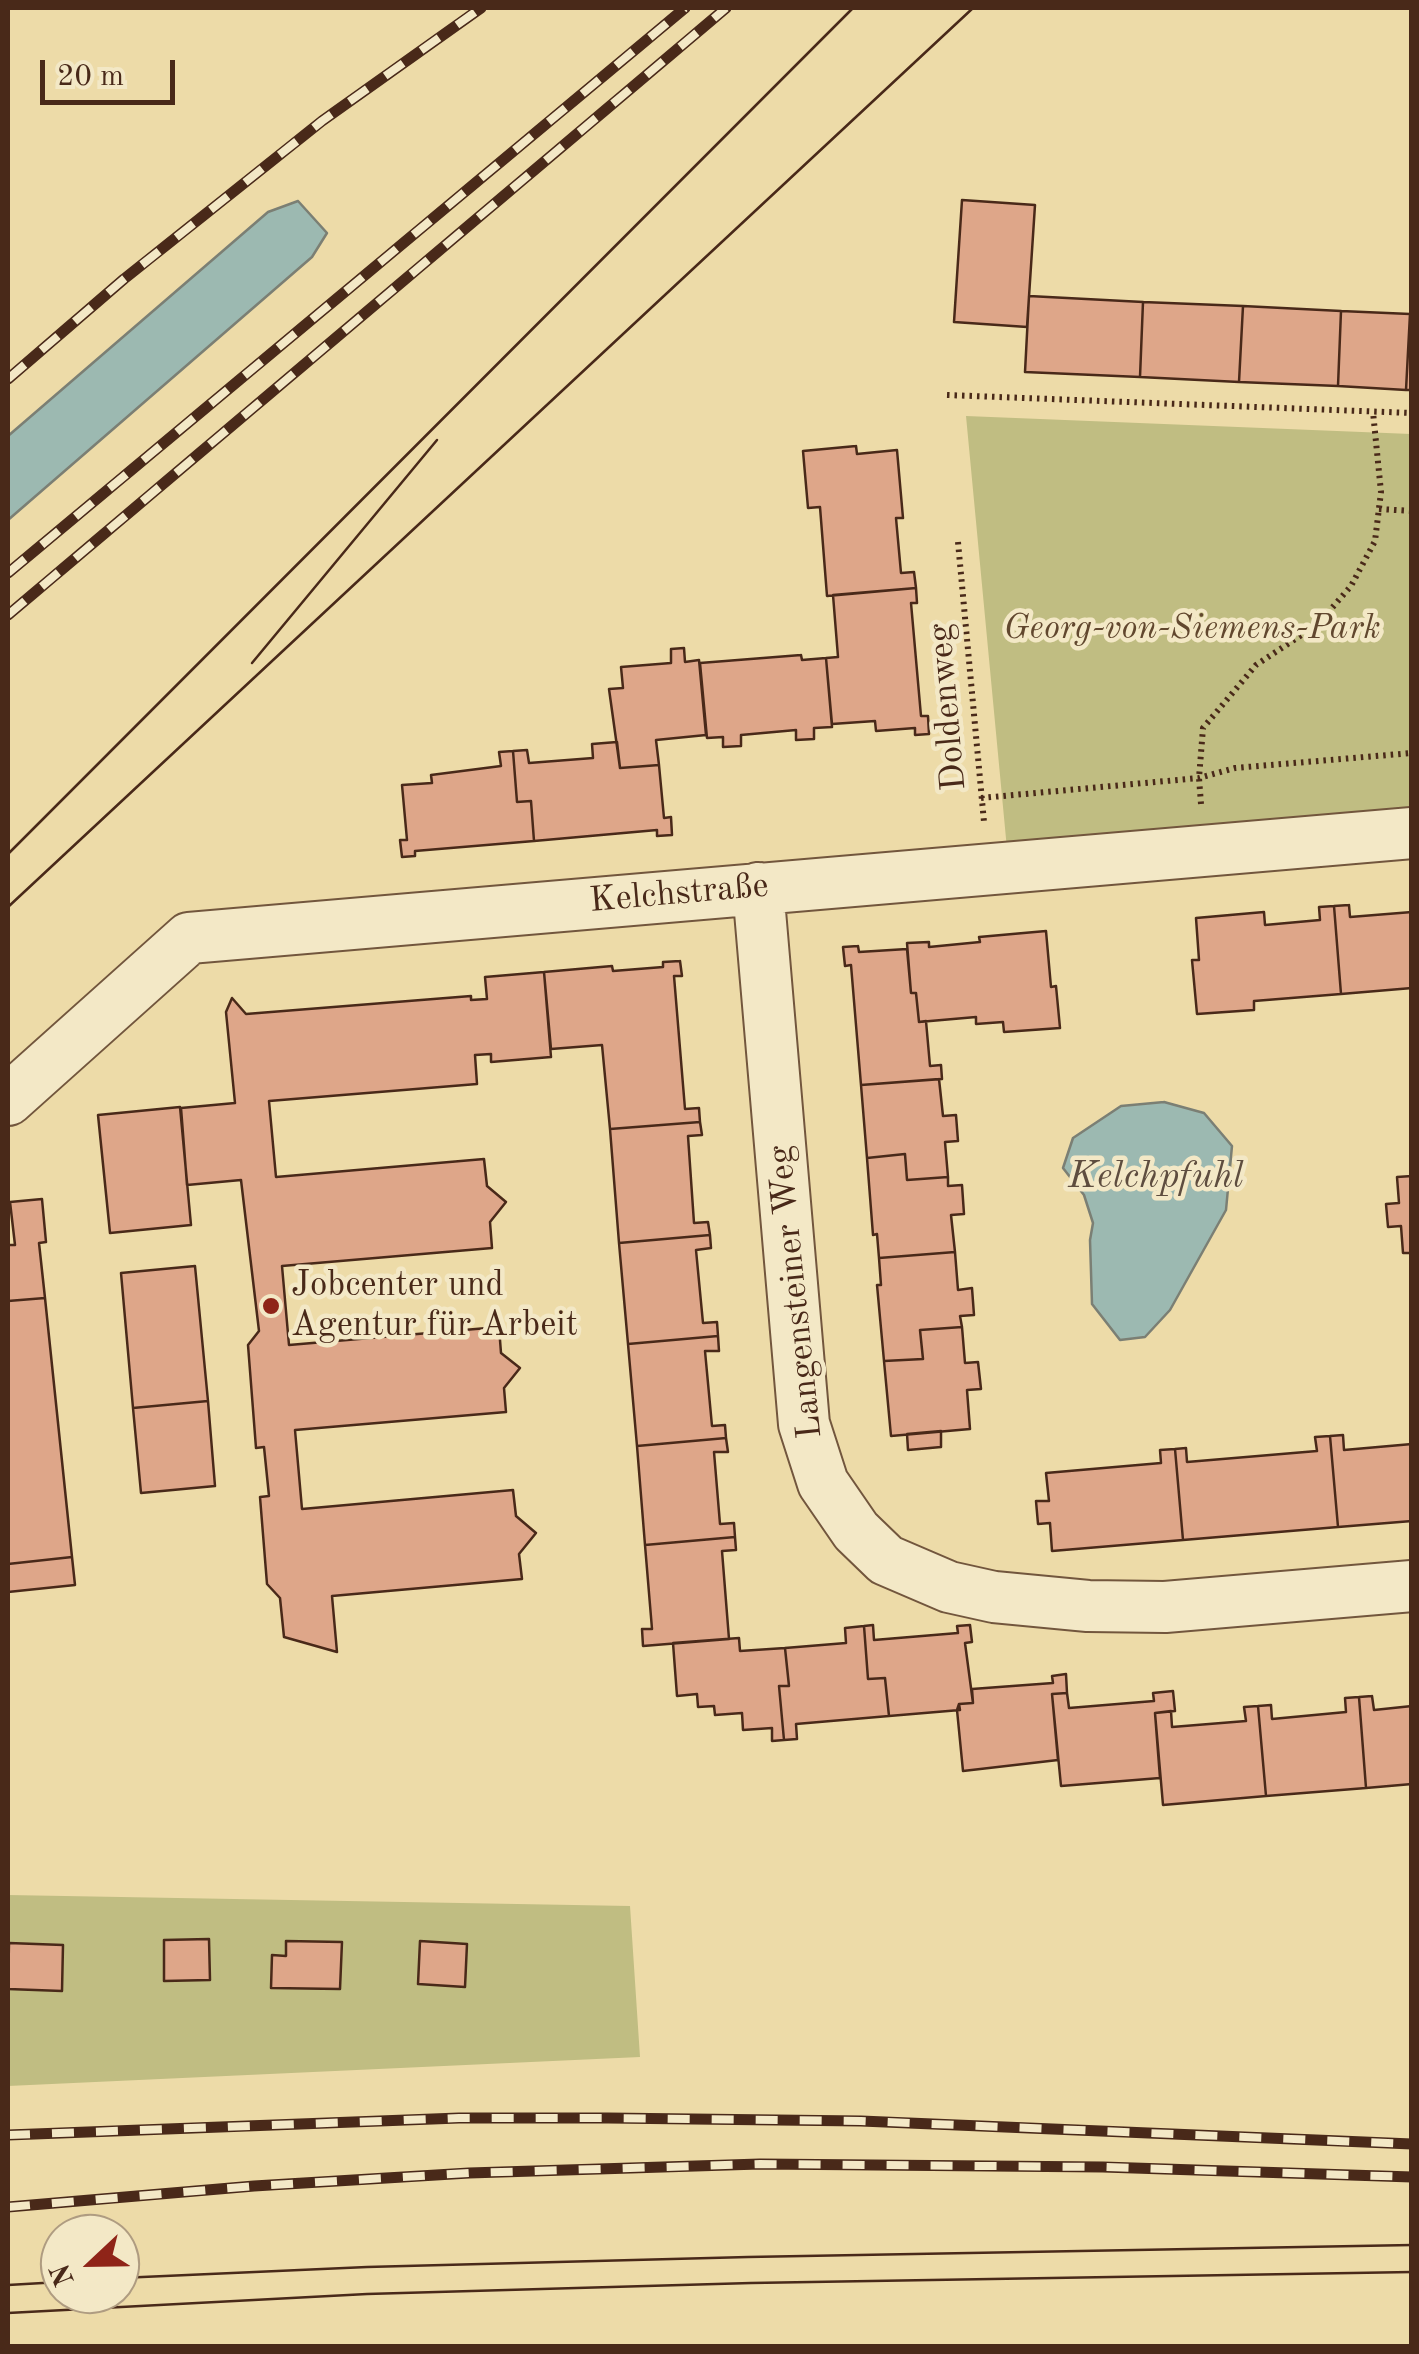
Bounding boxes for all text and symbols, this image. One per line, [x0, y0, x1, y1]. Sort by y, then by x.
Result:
scale bar [45, 40, 180, 102]
text: 20 m [57, 62, 124, 92]
park label: Georg-von-Siemens-Park [1003, 608, 1381, 650]
street label: Doldenweg [920, 622, 976, 792]
street label: Kelchstraße [588, 865, 770, 923]
street label: Langensteiner Weg [760, 1143, 832, 1441]
water label: Kelchpfuhl [1068, 1154, 1244, 1200]
place label: Jobcenter und Agentur für Arbeit [291, 1265, 578, 1347]
marker: Jobcenter und Agentur für Arbeit [260, 1295, 282, 1317]
north arrow [40, 2214, 140, 2314]
text: N [47, 2259, 81, 2290]

